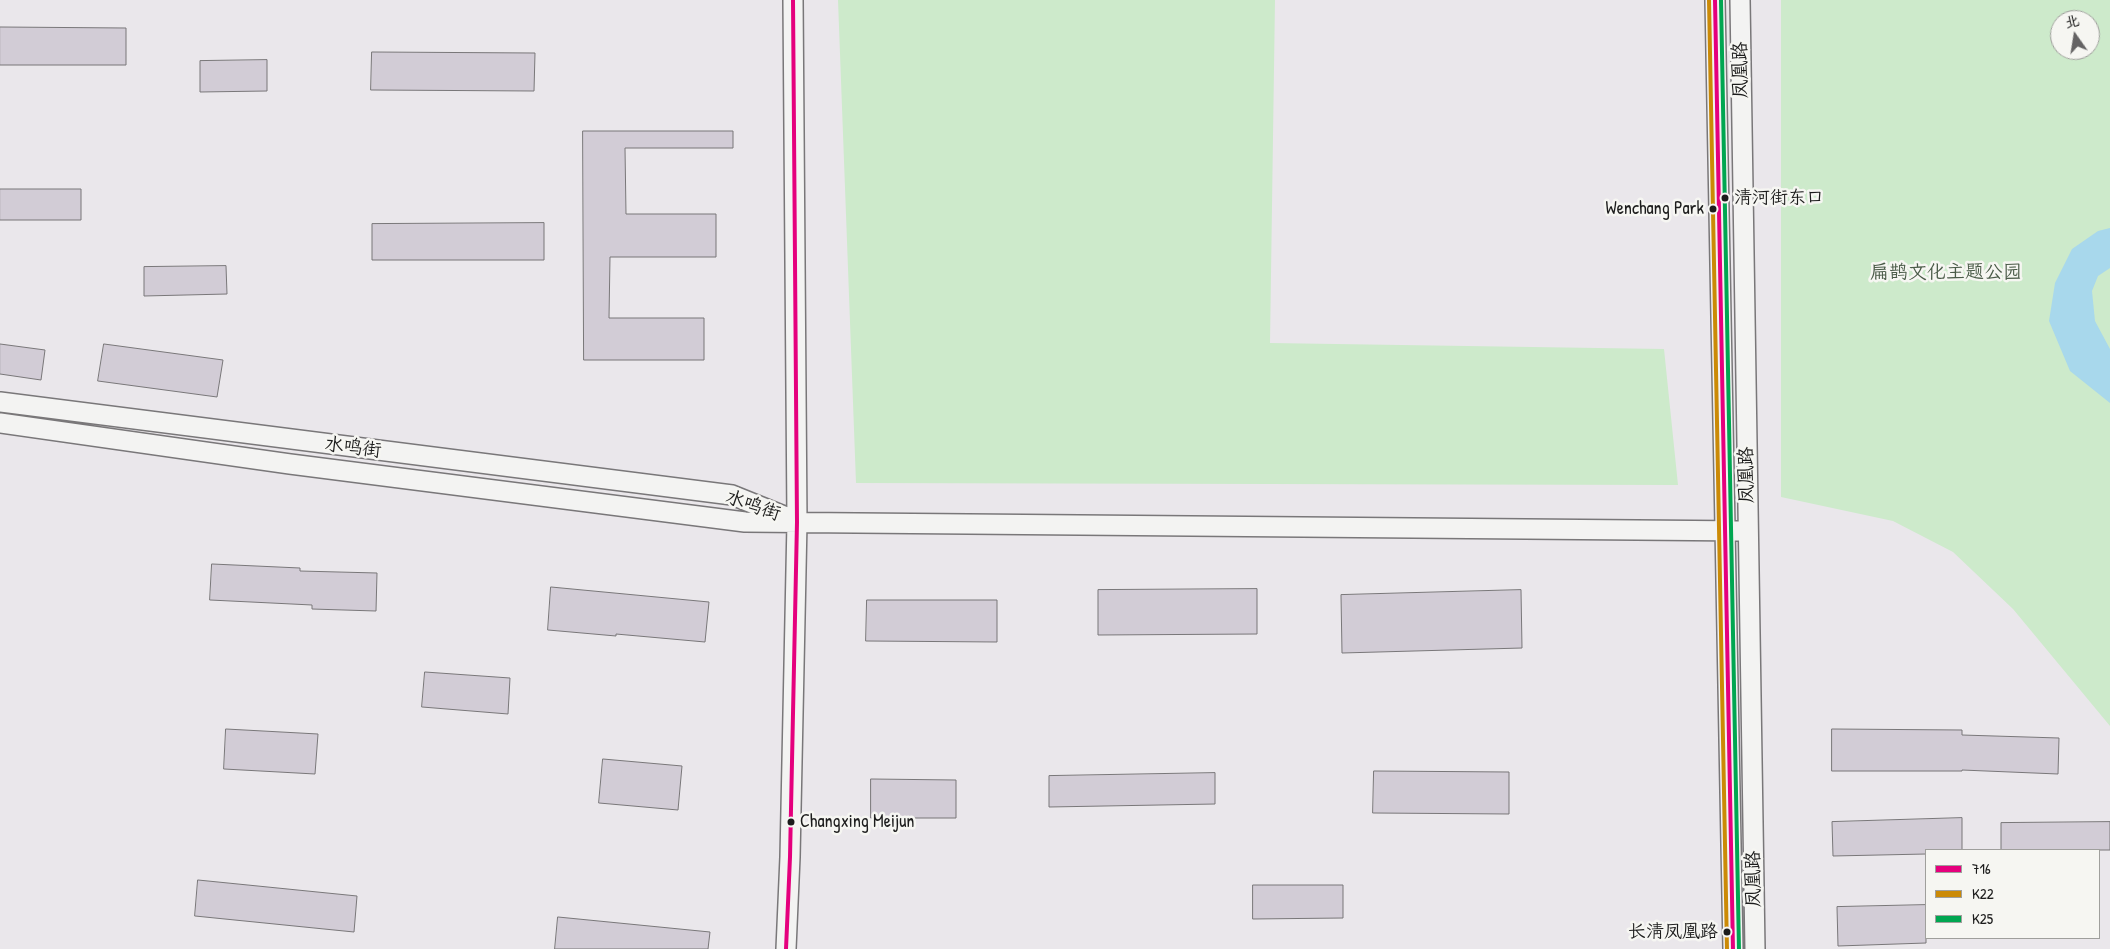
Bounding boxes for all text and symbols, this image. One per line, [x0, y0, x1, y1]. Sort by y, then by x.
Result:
north arrow [2050, 10, 2100, 60]
text: 北 [2063, 10, 2081, 32]
street label: 凤凰路 [1729, 41, 1753, 99]
place label: 清河街东口 [1734, 187, 1824, 209]
marker: 清河街东口 [1720, 193, 1730, 203]
place label: Wenchang Park [1606, 198, 1704, 220]
marker: Wenchang Park [1708, 204, 1718, 214]
park label: 扁鹊文化主题公园 [1870, 262, 2022, 284]
street label: 水鸣街 [323, 433, 383, 463]
street label: 凤凰路 [1735, 446, 1759, 504]
street label: 水鸣街 [722, 486, 784, 526]
place label: Changxing Meijun [800, 811, 914, 833]
marker: Changxing Meijun [786, 817, 796, 827]
legend [1925, 849, 2100, 939]
street label: 凤凰路 [1742, 850, 1766, 908]
text: 716 [1972, 858, 1991, 879]
text: K22 [1972, 883, 1994, 904]
text: K25 [1972, 908, 1993, 929]
place label: 长清凤凰路 [1628, 921, 1718, 943]
marker: 长清凤凰路 [1722, 927, 1732, 937]

